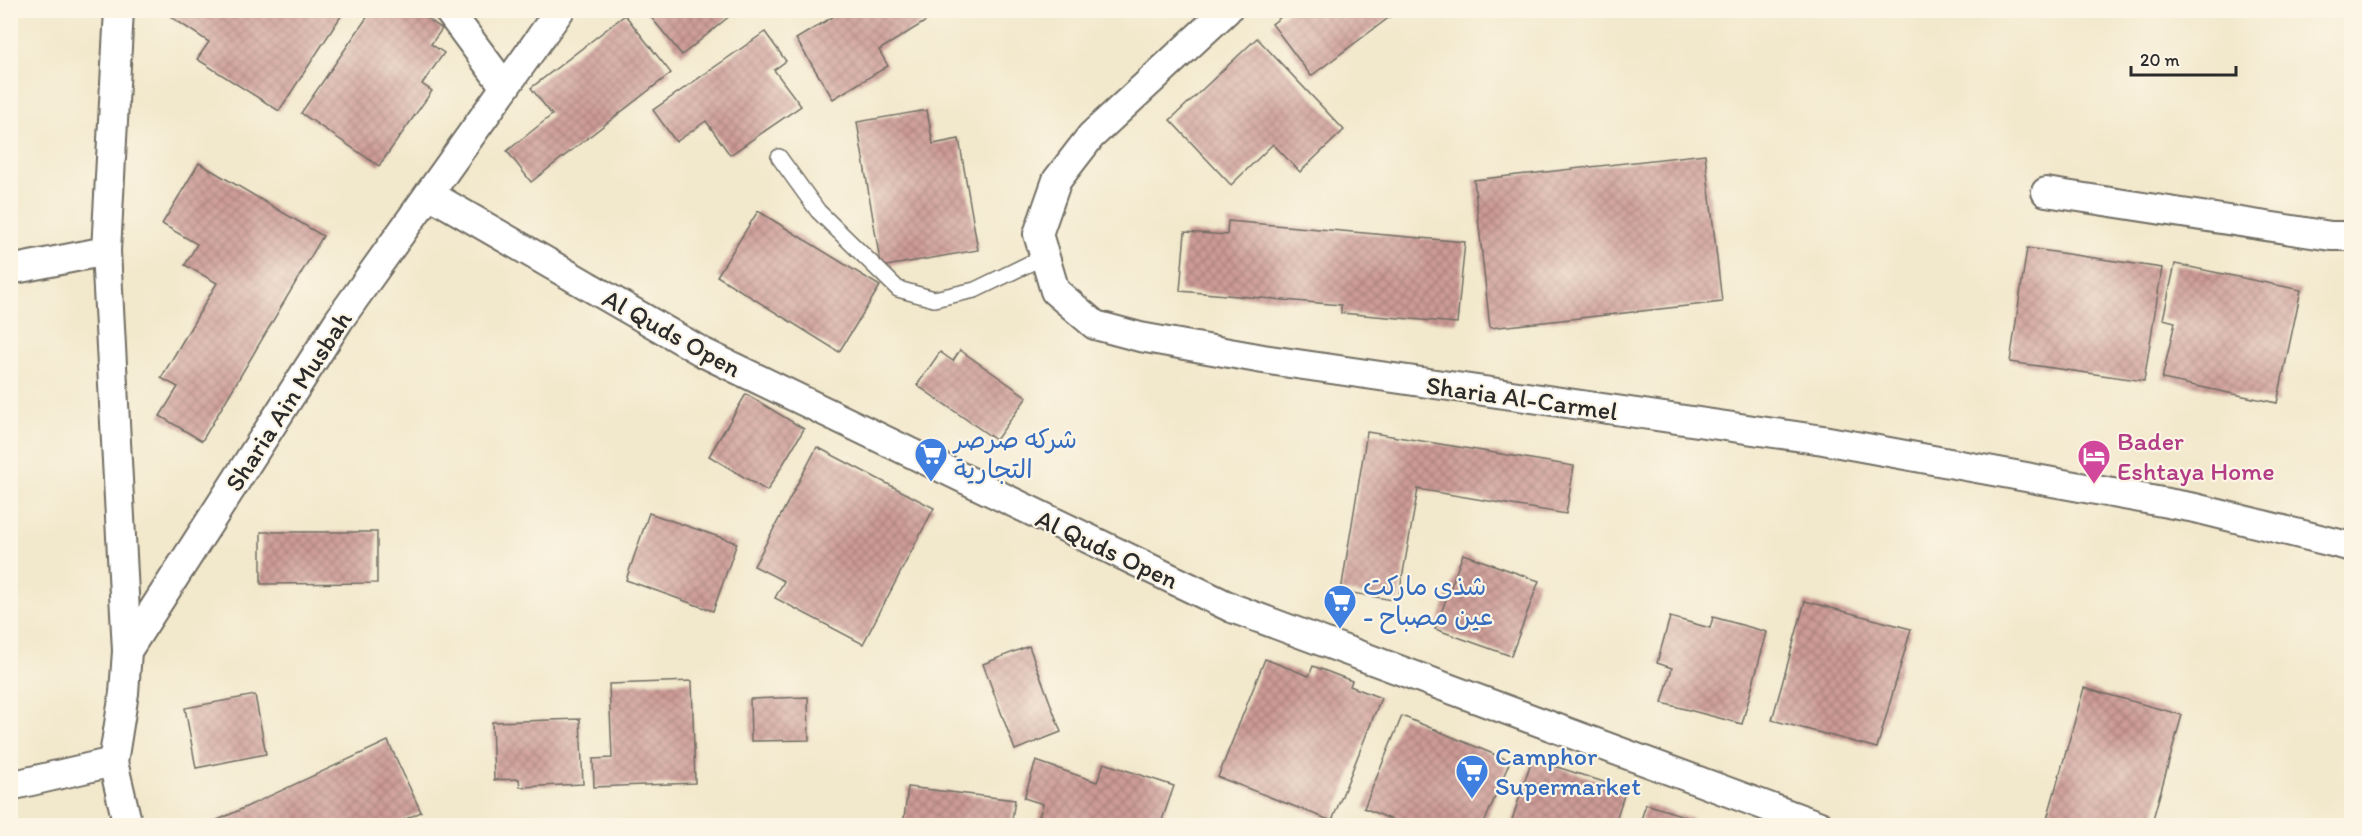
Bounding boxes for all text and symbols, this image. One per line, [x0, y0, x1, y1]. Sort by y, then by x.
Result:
scale bar [2131, 39, 2236, 77]
text: 20 m [2140, 49, 2180, 71]
street label: Al Quds Open [597, 282, 747, 384]
street label: Sharia Ain Musbah [218, 305, 358, 497]
street label: Sharia Al-Carmel [1424, 369, 1620, 427]
place label: شركه صرصر التجارية [952, 423, 1077, 485]
place label: Bader Eshtaya Home [2117, 425, 2275, 487]
supermarket icon: شركه صرصر التجارية [913, 436, 949, 483]
hotel icon: Bader Eshtaya Home [2076, 438, 2112, 485]
street label: Al Quds Open [1031, 502, 1183, 596]
place label: شذى ماركت - عين مصباح [1363, 570, 1493, 634]
supermarket icon: شذى ماركت - عين مصباح [1322, 583, 1358, 630]
place label: Camphor Supermarket [1495, 740, 1641, 802]
supermarket icon: Camphor Supermarket [1454, 753, 1490, 800]

